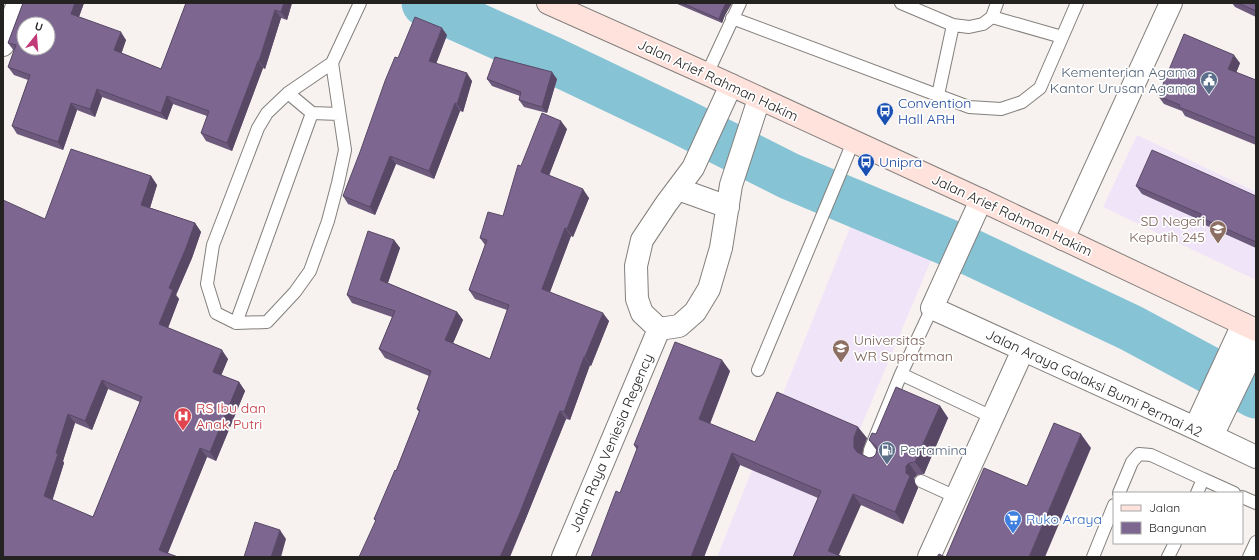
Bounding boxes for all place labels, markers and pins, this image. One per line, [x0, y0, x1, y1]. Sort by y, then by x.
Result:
place label: Kementerian Agama Kantor Urusan Agama [1050, 63, 1196, 97]
public building icon: Kementerian Agama Kantor Urusan Agama [1199, 70, 1219, 95]
place label: Convention Hall ARH [898, 94, 971, 128]
bus stop icon: Convention Hall ARH [875, 101, 895, 126]
bus stop icon: Unipra [856, 152, 876, 177]
place label: Unipra [879, 153, 922, 171]
place label: SD Negeri Keputih 245 [1129, 212, 1205, 246]
school or university icon: SD Negeri Keputih 245 [1208, 219, 1228, 244]
place label: Universitas WR Supratman [854, 331, 953, 365]
school or university icon: Universitas WR Supratman [831, 338, 851, 363]
place label: RS Ibu dan Anak Putri [196, 399, 266, 433]
hospital icon: RS Ibu dan Anak Putri [173, 406, 193, 431]
fuel station icon: Pertamina [877, 440, 897, 465]
place label: Pertamina [900, 441, 967, 459]
supermarket icon: Ruko Araya [1003, 509, 1023, 534]
place label: Ruko Araya [1026, 510, 1102, 528]

